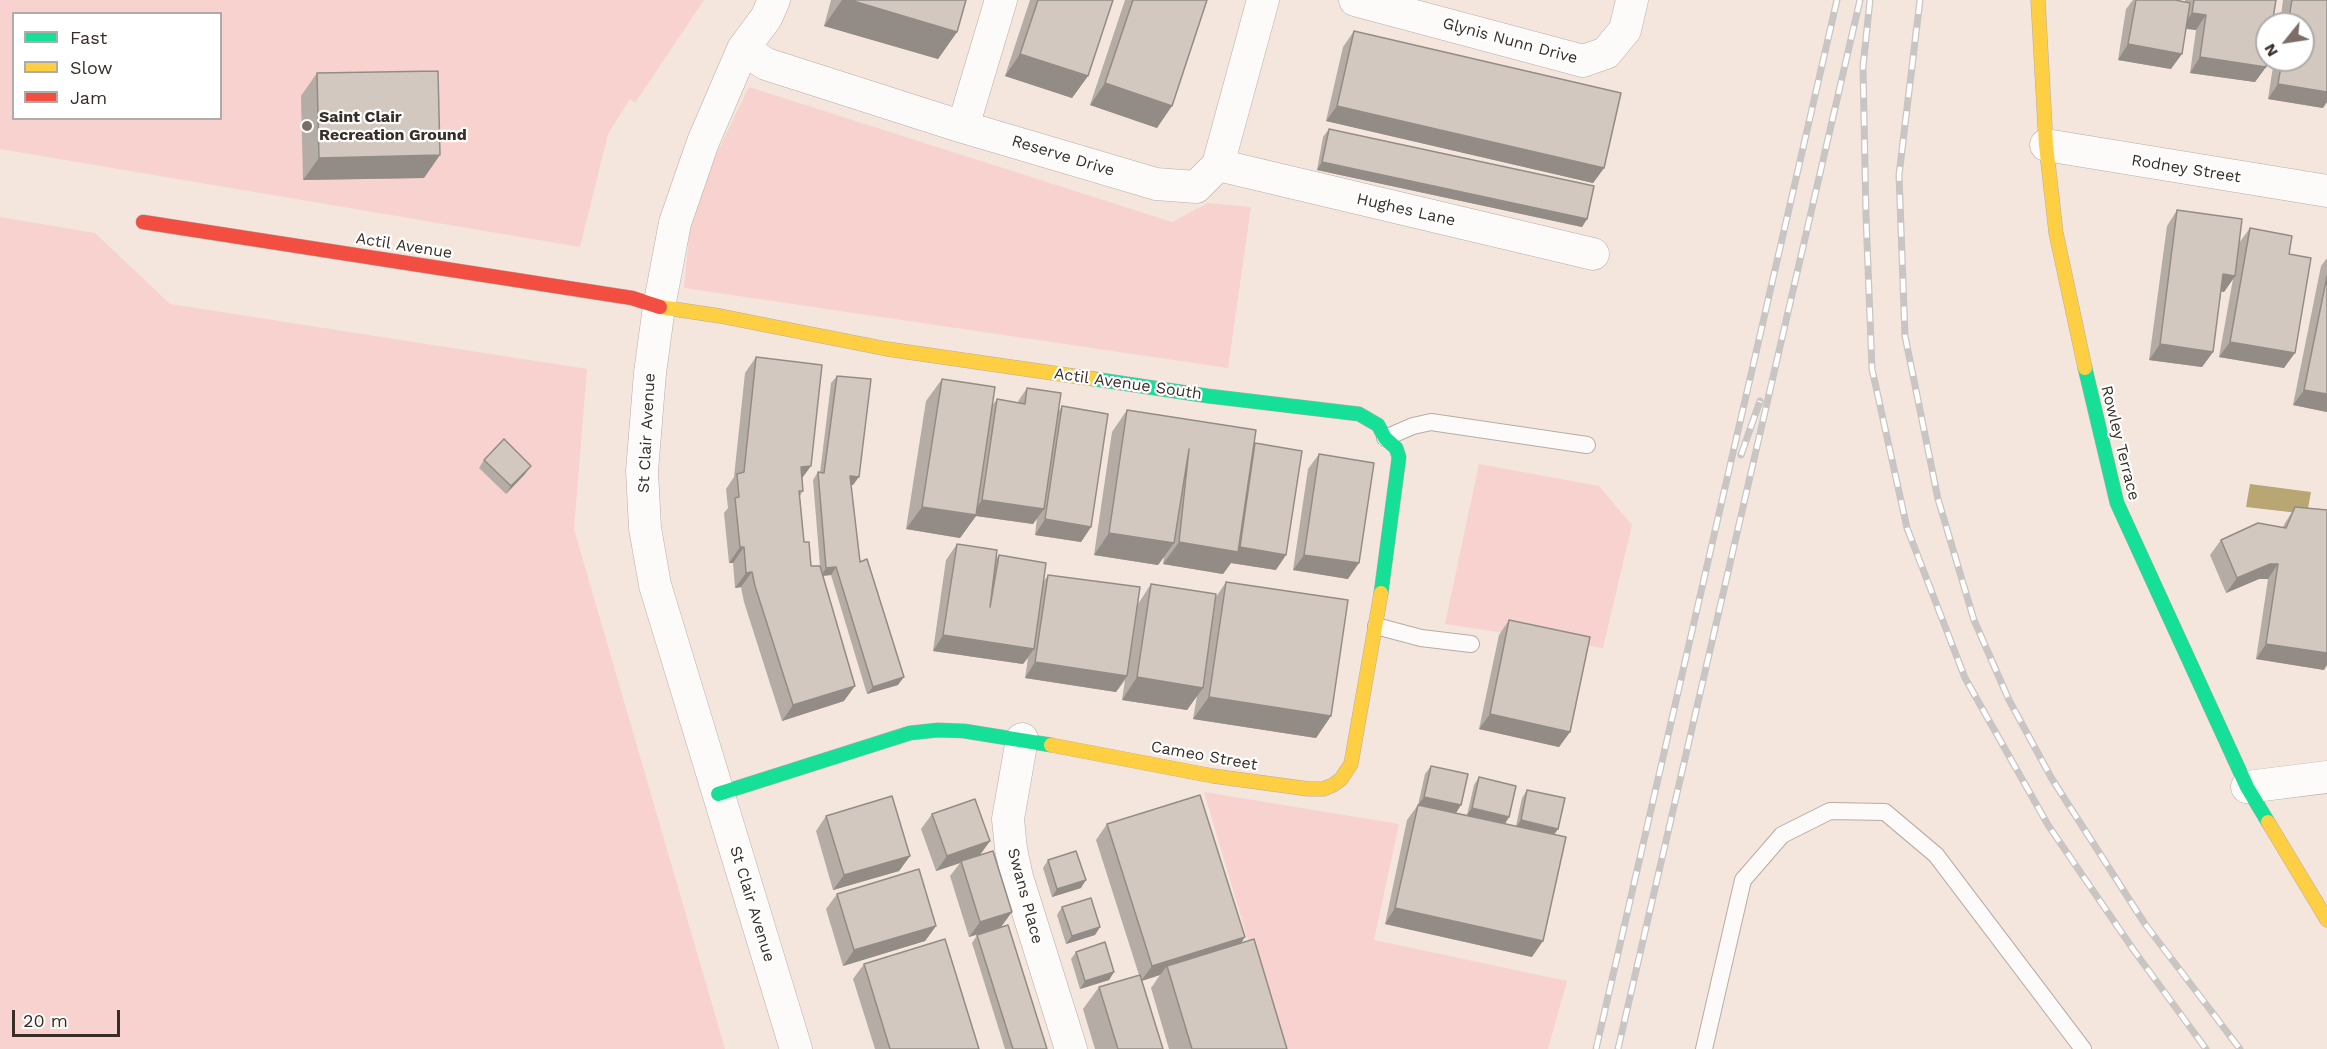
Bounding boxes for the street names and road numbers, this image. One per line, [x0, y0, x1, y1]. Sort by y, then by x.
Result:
street label: Glynis Nunn Drive [1440, 14, 1580, 68]
street label: Reserve Drive [1009, 131, 1117, 181]
street label: Rodney Street [2130, 151, 2242, 187]
street label: Hughes Lane [1355, 189, 1457, 231]
street label: Actil Avenue [354, 229, 454, 263]
street label: Actil Avenue South [1053, 364, 1203, 404]
street label: St Clair Avenue [634, 372, 660, 494]
street label: Rowley Terrace [2096, 384, 2144, 502]
street label: Cameo Street [1149, 737, 1259, 775]
street label: St Clair Avenue [725, 844, 779, 964]
street label: Swans Place [1003, 846, 1047, 946]

